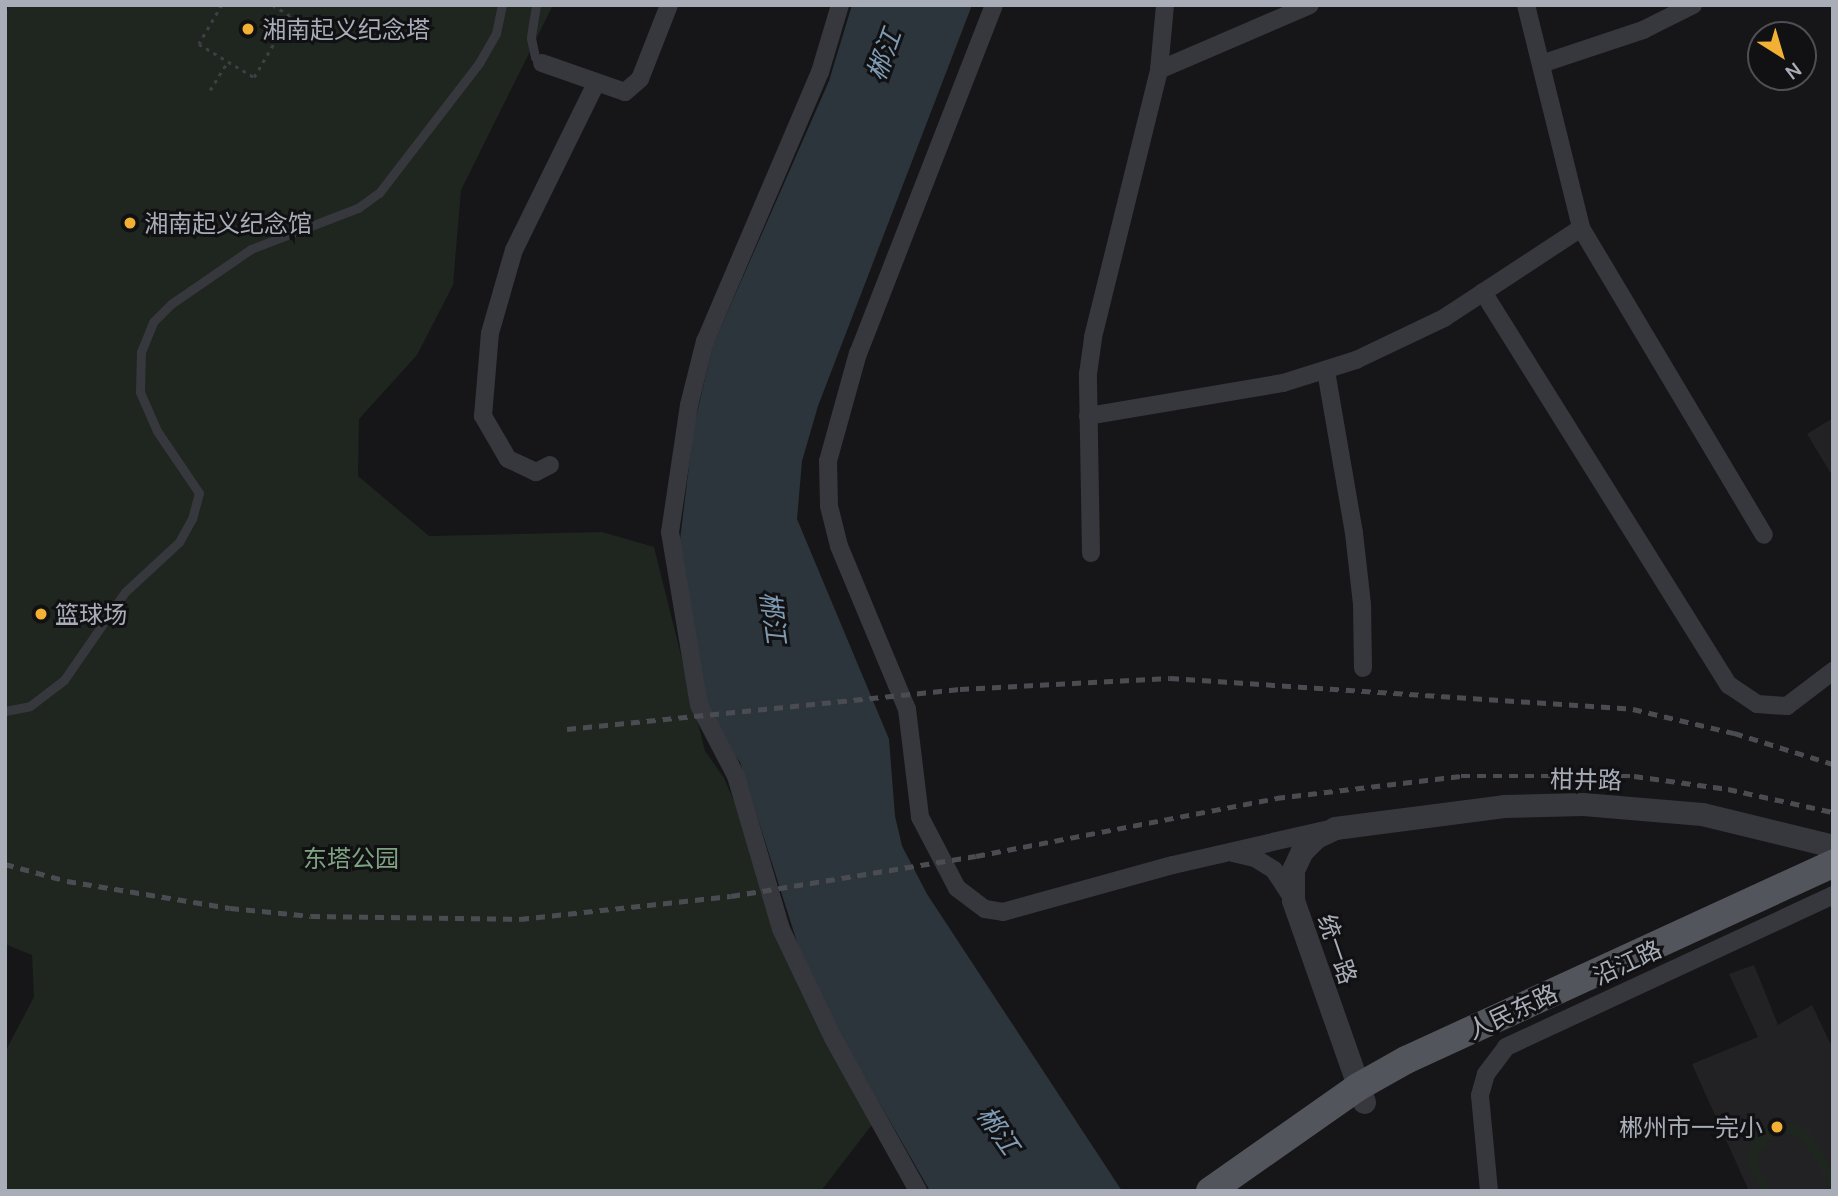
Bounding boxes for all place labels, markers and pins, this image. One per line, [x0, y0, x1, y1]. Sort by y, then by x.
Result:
place label: 湘南起义纪念塔 [262, 15, 430, 43]
marker: 湘南起义纪念塔 [240, 21, 256, 37]
place label: 湘南起义纪念馆 [144, 209, 312, 237]
marker: 湘南起义纪念馆 [122, 215, 138, 231]
place label: 篮球场 [55, 600, 127, 628]
marker: 篮球场 [33, 606, 49, 622]
place label: 郴州市一完小 [1619, 1113, 1763, 1141]
marker: 郴州市一完小 [1769, 1119, 1785, 1135]

